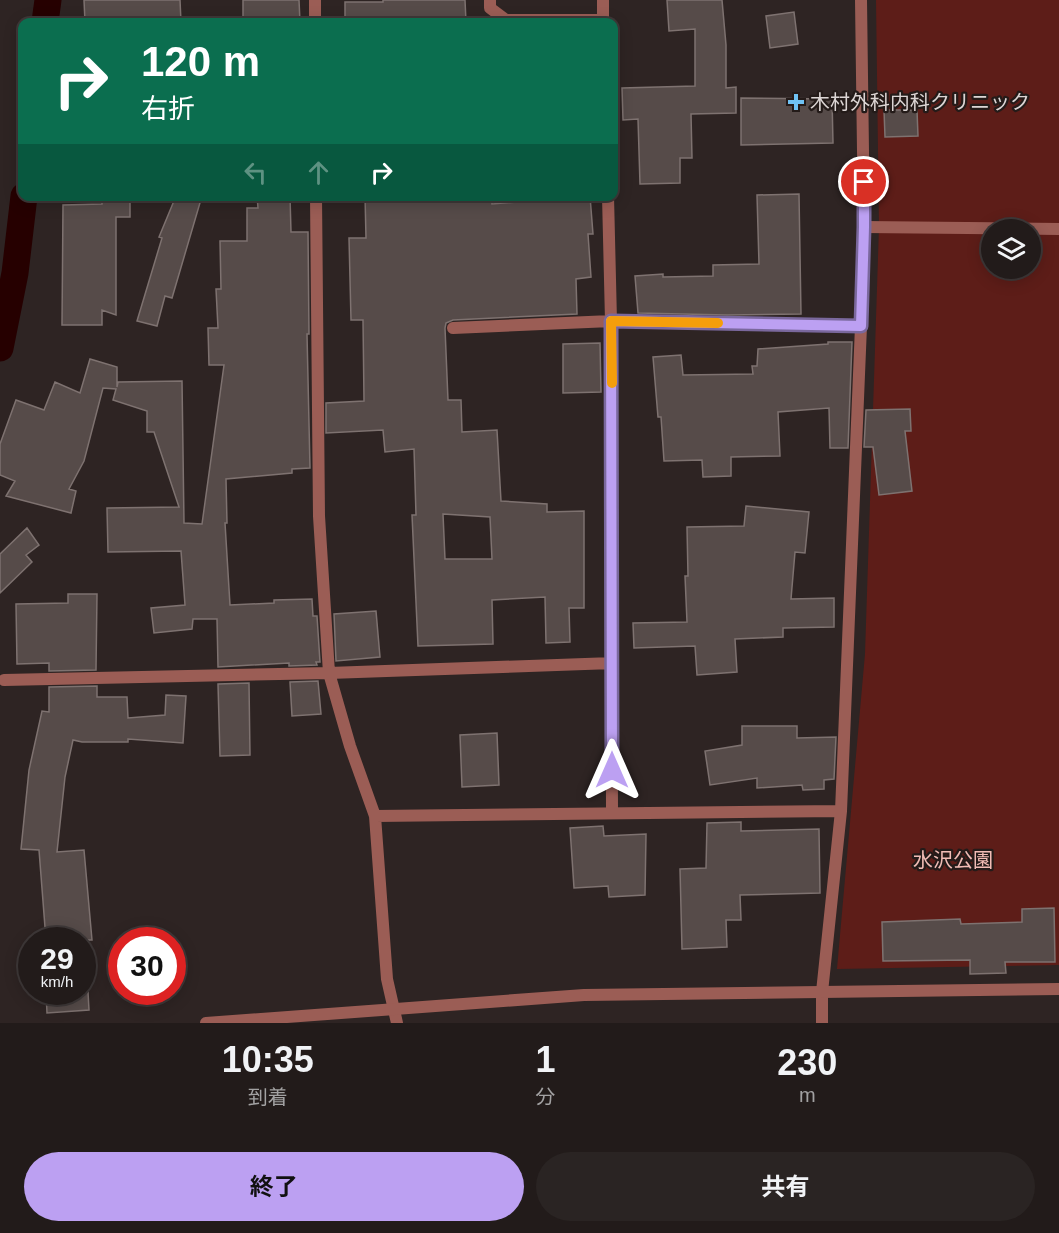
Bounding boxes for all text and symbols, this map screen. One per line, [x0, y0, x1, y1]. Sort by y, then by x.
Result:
text: 120 m [141, 38, 260, 85]
icon: right [42, 42, 120, 120]
place label: 木村外科内科クリニック [810, 91, 1030, 113]
marker: 木村外科内科クリニック [787, 93, 805, 111]
text: 右折 [141, 94, 195, 124]
icon: left [239, 156, 272, 189]
icon: ahead [302, 156, 335, 189]
icon: right [365, 156, 398, 189]
pin [838, 156, 889, 207]
icon: arrive [847, 165, 880, 198]
map controls [981, 219, 1041, 279]
button: layers [981, 219, 1041, 279]
position arrow [580, 738, 644, 802]
park label: 水沢公園 [913, 849, 993, 871]
speed limit sign: 30 [108, 927, 186, 1005]
text: 29 [40, 942, 74, 975]
text: km/h [41, 973, 73, 990]
text: 10:35 [222, 1039, 314, 1080]
text: 1 [535, 1039, 556, 1080]
text: 230 [777, 1042, 837, 1083]
text: m [799, 1084, 816, 1106]
text: 到着 [248, 1086, 288, 1108]
text: 分 [536, 1086, 556, 1108]
button: 終了 [24, 1152, 524, 1221]
button: 共有 [536, 1152, 1035, 1221]

